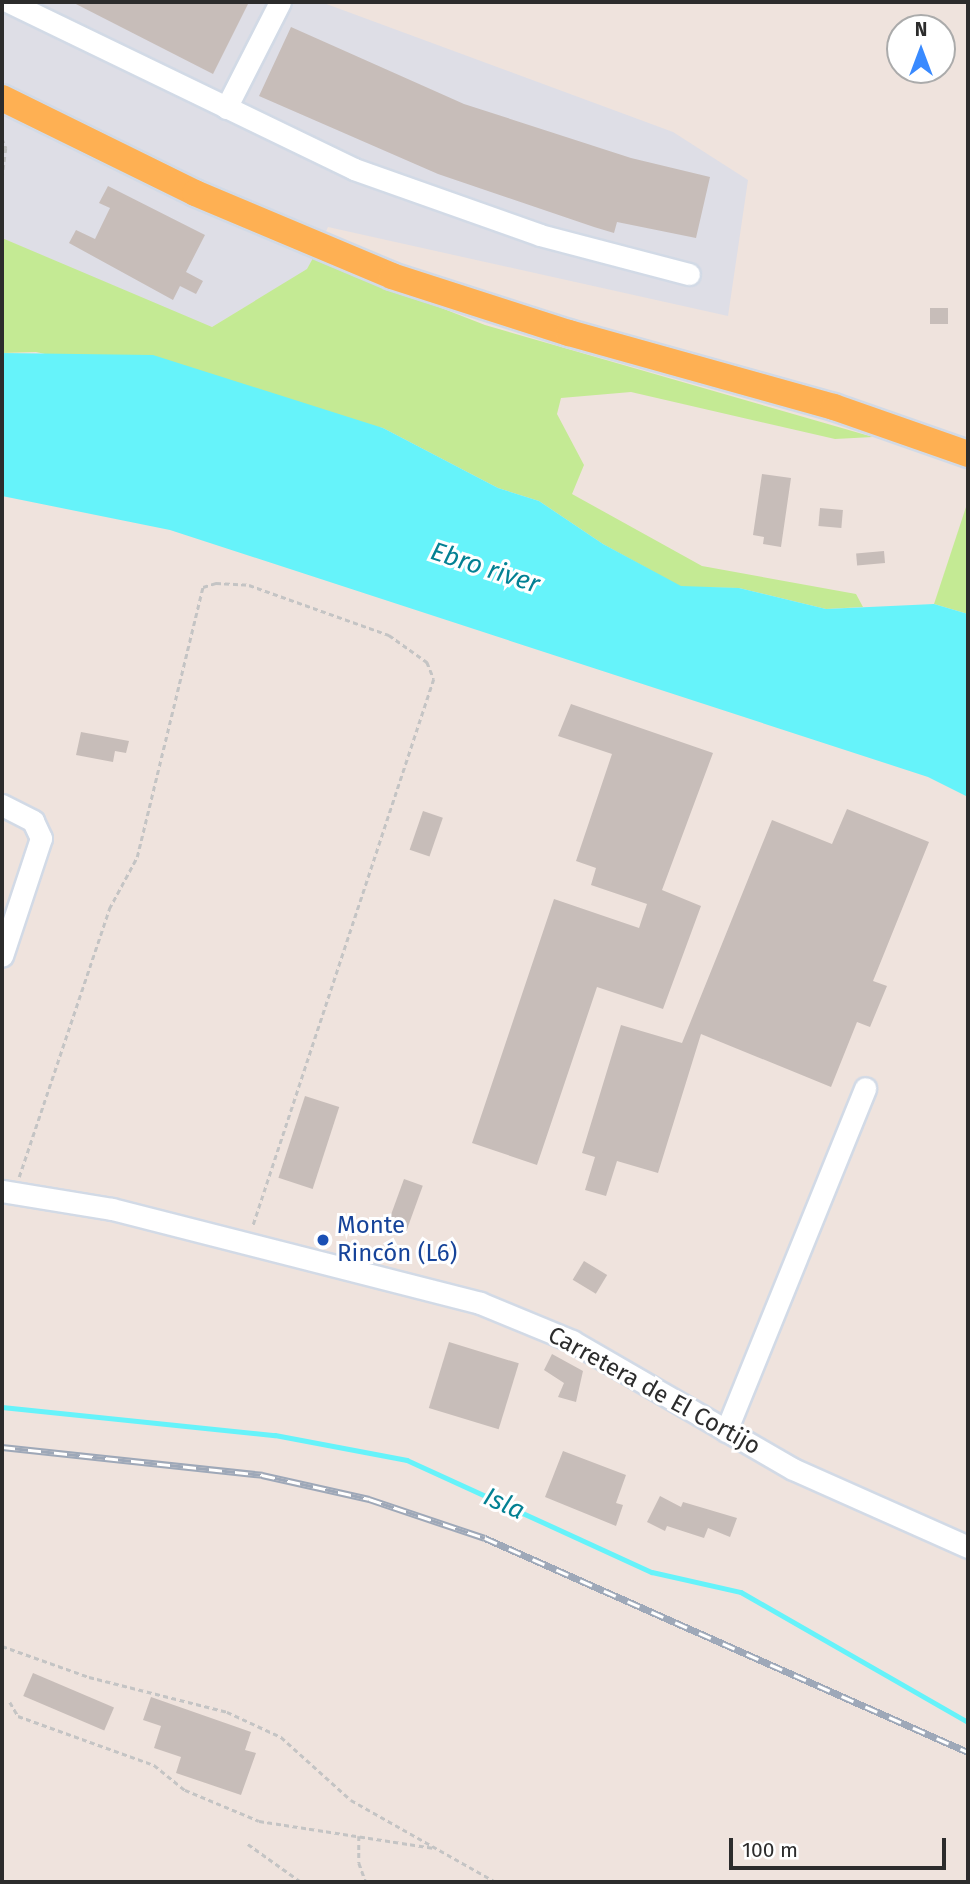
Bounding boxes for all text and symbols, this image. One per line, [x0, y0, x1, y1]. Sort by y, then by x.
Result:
north arrow [886, 14, 956, 84]
text: N [915, 18, 927, 41]
water label: Ebro river [427, 536, 543, 600]
place label: Monte Rincón (L6) [337, 1212, 457, 1268]
marker: Monte Rincón (L6) [315, 1232, 331, 1248]
street label: Carretera de El Cortijo [543, 1321, 765, 1461]
water label: Isla [479, 1481, 529, 1527]
scale bar [732, 1825, 949, 1869]
text: 100 m [742, 1837, 798, 1863]

